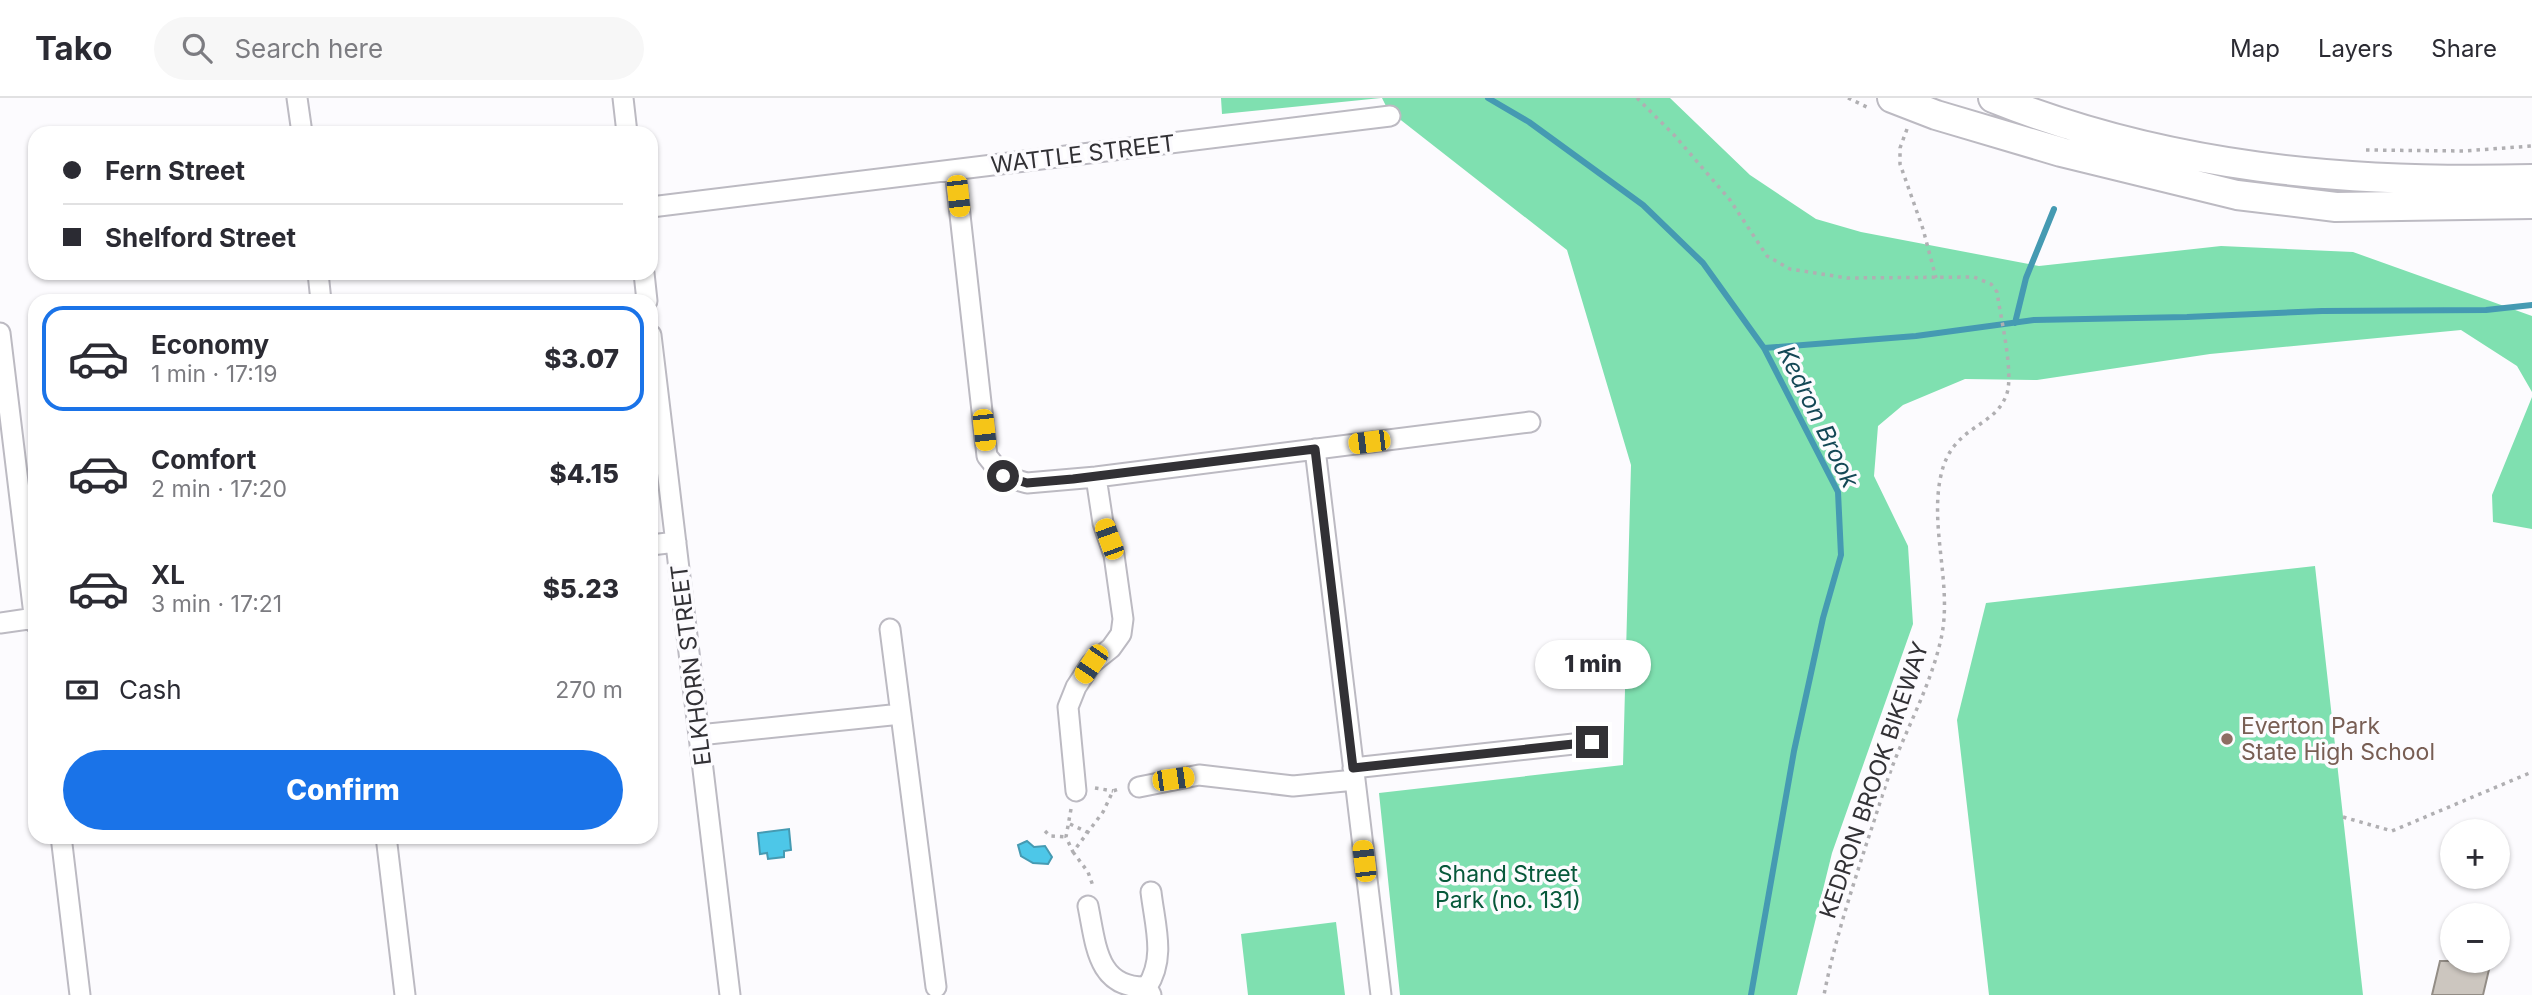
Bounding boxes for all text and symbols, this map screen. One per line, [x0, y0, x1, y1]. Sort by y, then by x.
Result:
search box [154, 17, 644, 80]
text: Tako [35, 28, 112, 68]
icon: search [178, 29, 216, 67]
text: Search here [234, 33, 383, 64]
text: Map [2230, 34, 2280, 63]
text: Layers [2318, 34, 2393, 63]
text: Share [2431, 34, 2497, 63]
street label: WATTLE STREET [989, 129, 1177, 179]
text: Fern Street [105, 155, 245, 186]
car [946, 174, 971, 218]
text: Shelford Street [105, 222, 296, 253]
icon: car [67, 327, 130, 390]
text: Economy [151, 329, 269, 360]
water label: Kedron Brook [1772, 341, 1866, 493]
text: $3.07 [544, 343, 619, 374]
text: 1 min · 17:19 [151, 360, 278, 388]
car [972, 408, 997, 452]
car [1347, 429, 1392, 455]
icon: car [67, 442, 130, 505]
text: Comfort [151, 444, 256, 475]
text: $4.15 [550, 458, 619, 489]
route start [987, 460, 1019, 492]
text: 2 min · 17:20 [151, 475, 287, 503]
car [1092, 516, 1127, 562]
icon: car [67, 557, 130, 620]
text: XL [151, 559, 185, 590]
street label: ELKHORN STREET [665, 563, 717, 767]
text: $5.23 [543, 573, 619, 604]
text: 3 min · 17:21 [151, 590, 282, 618]
street label: KEDRON BROOK BIKEWAY [1813, 638, 1935, 922]
callout: 1 min [1534, 640, 1650, 690]
car [1071, 641, 1112, 687]
text: 1 min [1564, 650, 1622, 678]
icon: cash [63, 671, 101, 709]
text: Cash [119, 674, 182, 705]
text: 270 m [555, 676, 623, 704]
place label: Everton Park State High School [2241, 712, 2435, 766]
route end [1576, 726, 1608, 758]
marker: Everton Park State High School [2219, 731, 2235, 747]
button: Confirm [63, 750, 623, 830]
car [1151, 766, 1196, 792]
map controls [2440, 819, 2510, 973]
button: + [2440, 819, 2510, 889]
car [1352, 839, 1377, 883]
park label: Shand Street Park (no. 131) [1435, 860, 1581, 914]
button: − [2440, 903, 2510, 973]

